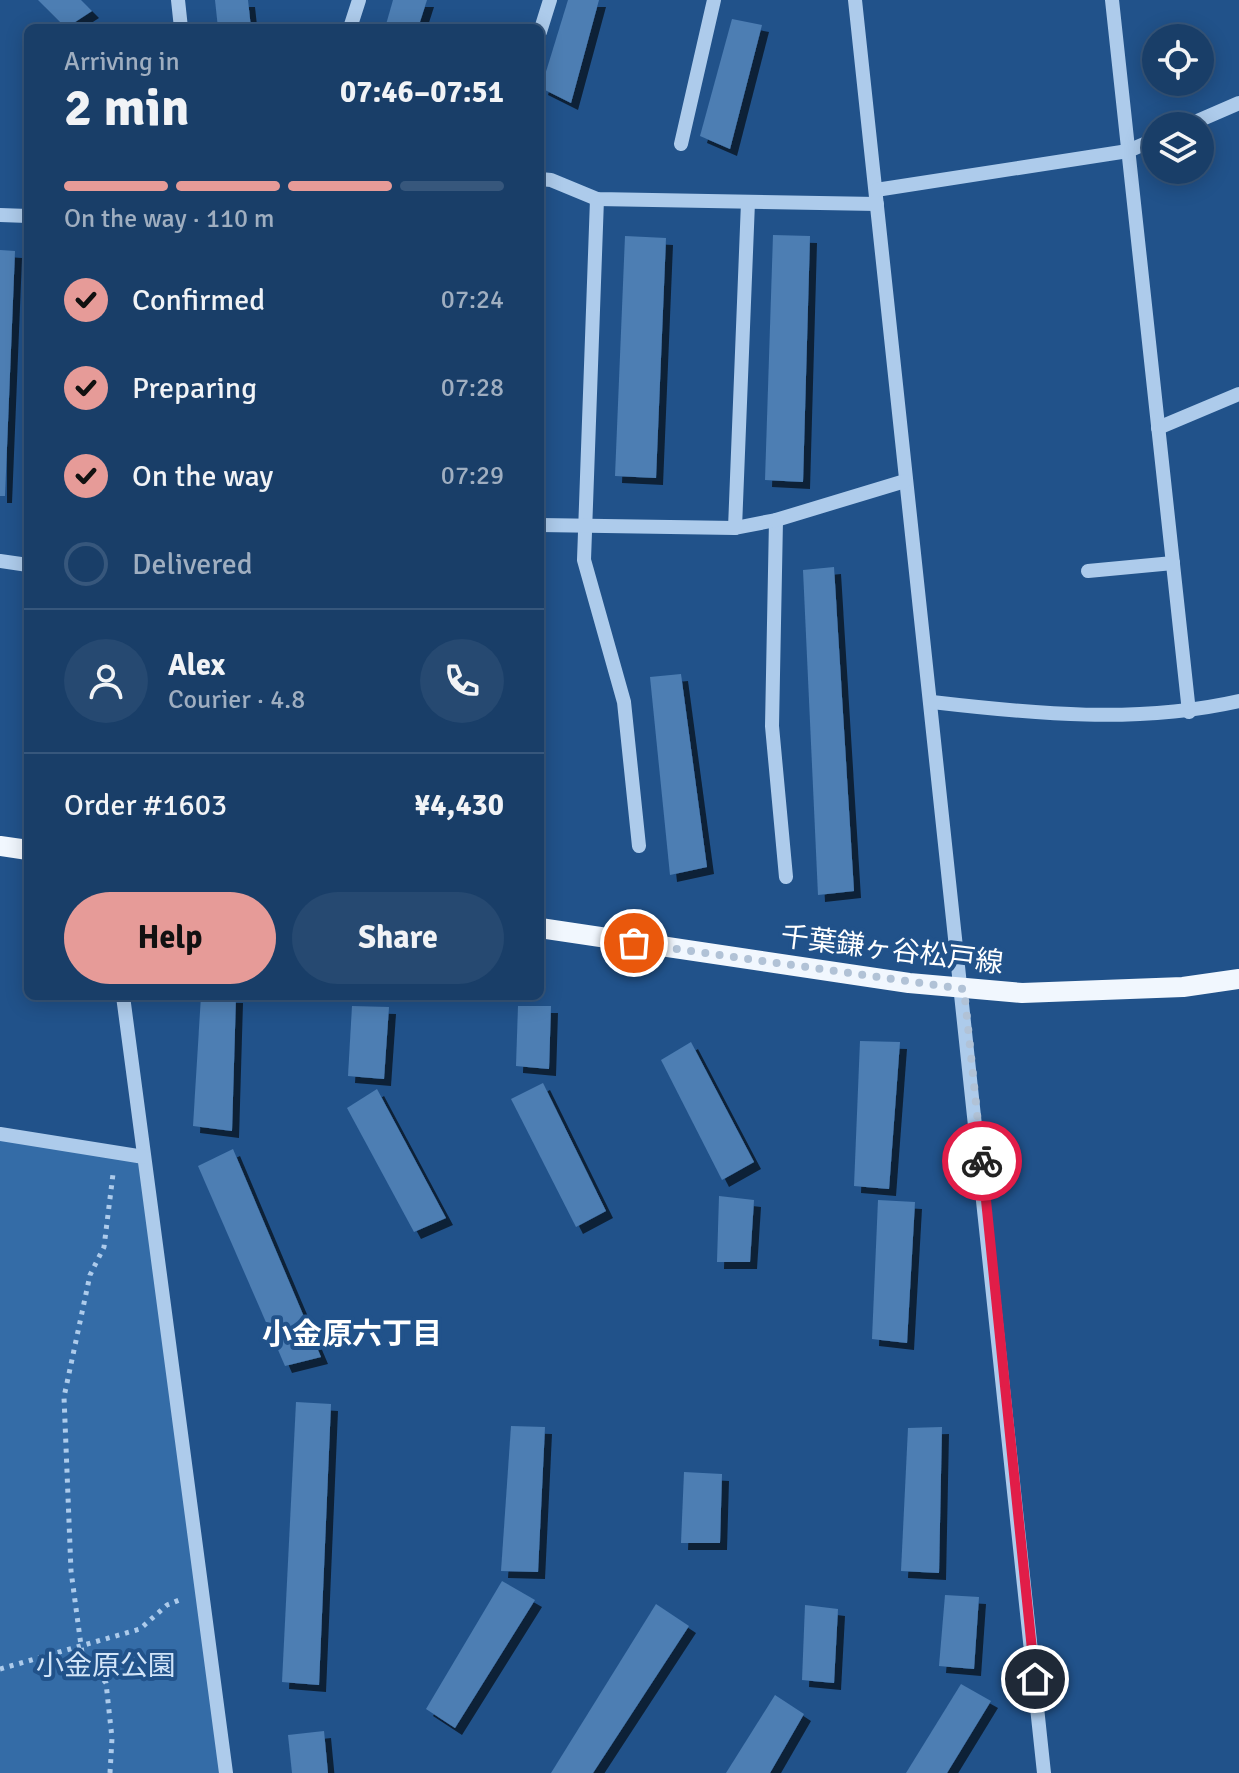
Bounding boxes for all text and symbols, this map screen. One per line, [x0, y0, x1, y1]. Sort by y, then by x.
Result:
map controls [1142, 24, 1214, 184]
button: locate [1142, 24, 1214, 96]
text: Arriving in [64, 46, 180, 78]
text: 07:46–07:51 [340, 74, 504, 111]
text: 2 min [64, 76, 190, 140]
button: layers [1142, 112, 1214, 184]
text: On the way · 110 m [64, 203, 274, 235]
icon: check [64, 278, 108, 322]
text: Confirmed [132, 282, 265, 319]
text: 07:24 [441, 284, 504, 316]
icon: check [64, 366, 108, 410]
text: Preparing [132, 370, 257, 407]
text: 07:28 [441, 372, 504, 404]
icon: check [64, 454, 108, 498]
text: On the way [132, 458, 273, 495]
text: 07:29 [441, 460, 504, 492]
text: Delivered [132, 546, 253, 583]
button: person [64, 639, 148, 723]
button: phone [420, 639, 504, 723]
text: Alex [168, 647, 225, 684]
text: Courier · 4.8 [168, 684, 305, 716]
text: Order #1603 [64, 787, 227, 824]
text: ¥4,430 [414, 787, 504, 824]
button: Help [64, 892, 276, 984]
button: Share [292, 892, 504, 984]
pin [600, 909, 668, 977]
street label: 千葉鎌ヶ谷松戸線 [779, 919, 1005, 981]
icon: bag [612, 921, 656, 965]
courier [942, 1121, 1022, 1201]
icon: bike [960, 1139, 1004, 1183]
district label: 小金原六丁目 [262, 1316, 442, 1353]
pin [1001, 1645, 1069, 1713]
park label: 小金原公園 [36, 1649, 176, 1683]
icon: home [1013, 1657, 1057, 1701]

